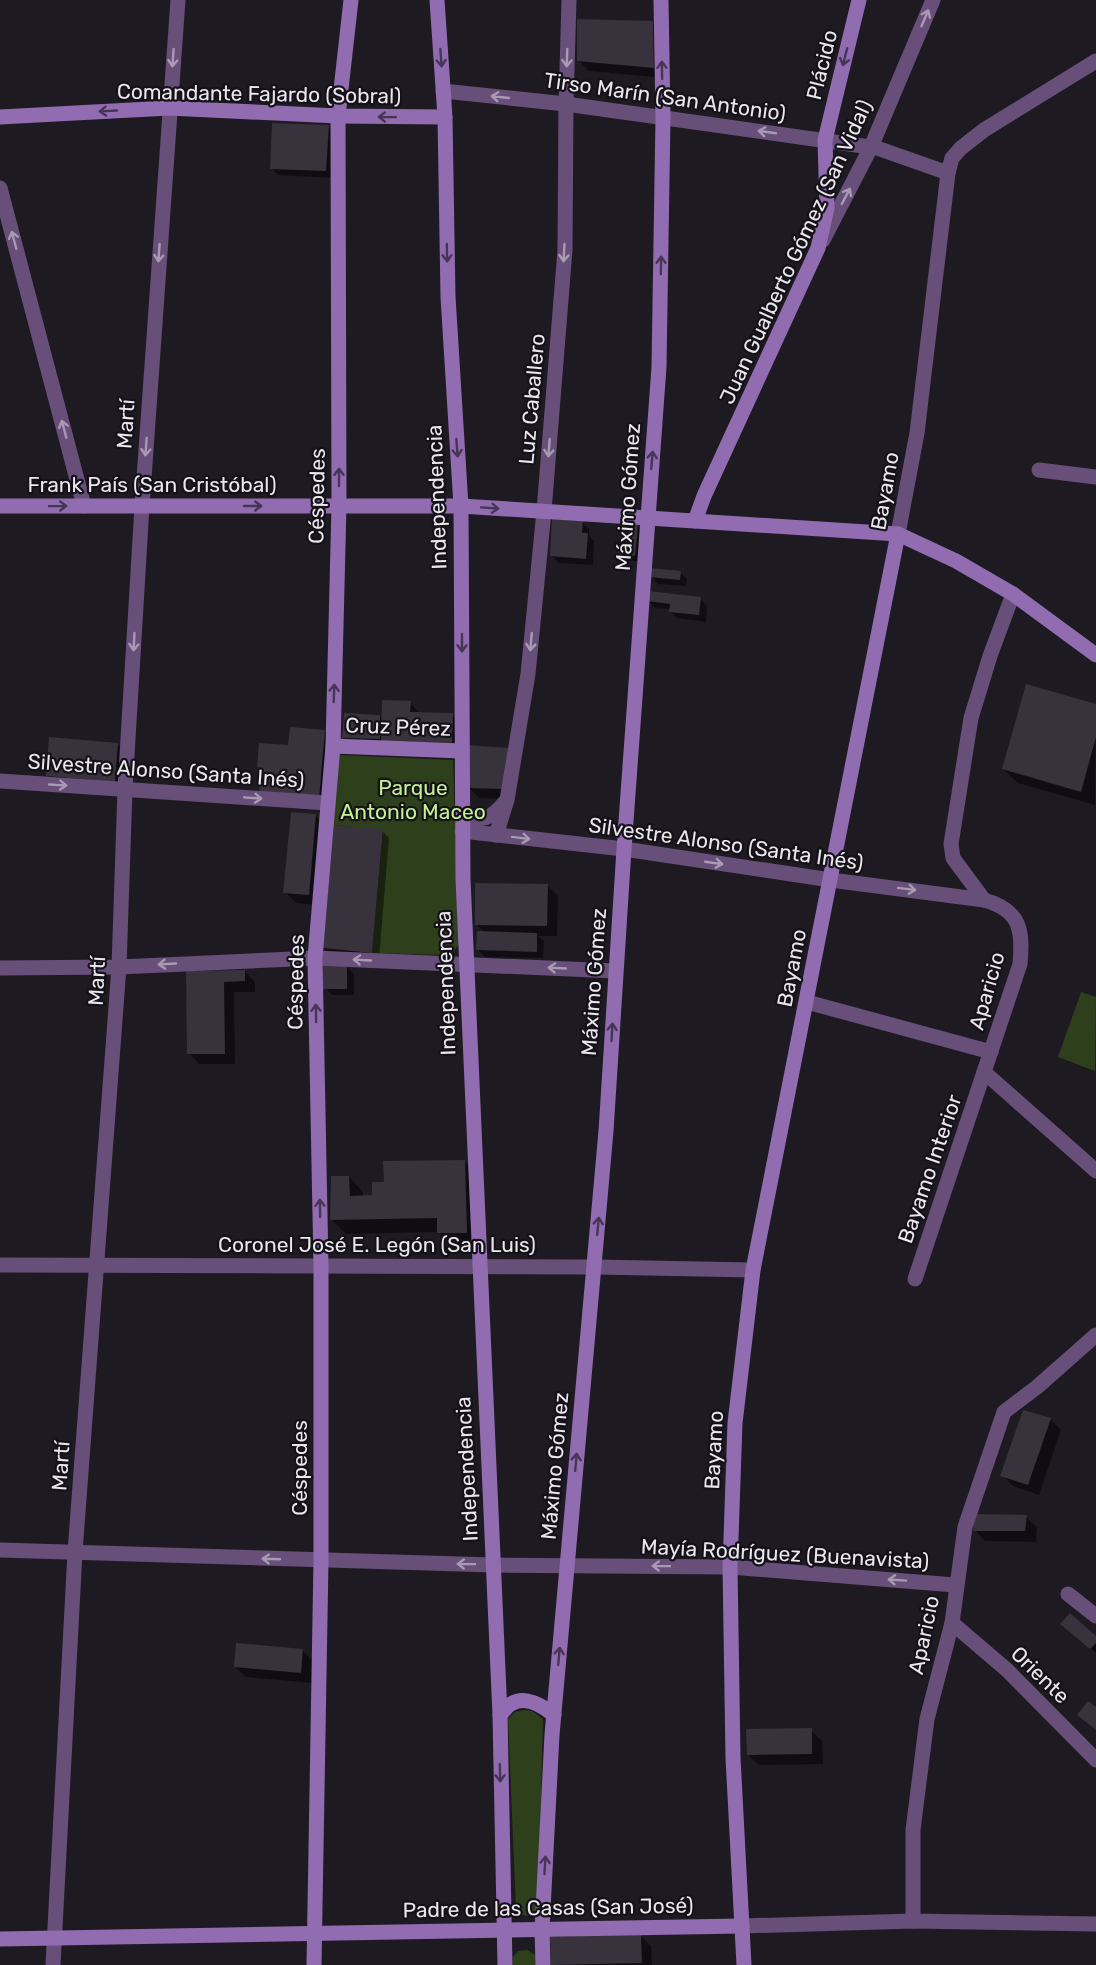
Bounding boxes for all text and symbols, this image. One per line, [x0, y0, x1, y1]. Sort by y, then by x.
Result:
one-way arrow [920, 10, 932, 28]
street label: Plácido [801, 27, 842, 103]
one-way arrow [839, 47, 851, 66]
one-way arrow [167, 48, 178, 68]
one-way arrow [436, 48, 447, 68]
one-way arrow [561, 48, 573, 68]
one-way arrow [656, 61, 668, 81]
street label: Tirso Marín (San Antonio) [543, 67, 788, 126]
street label: Comandante Fajardo (Sobral) [117, 79, 401, 108]
one-way arrow [491, 91, 511, 102]
street label: Juan Gualberto Gómez (San Vidal) [714, 96, 877, 408]
one-way arrow [99, 106, 119, 117]
one-way arrow [377, 111, 397, 123]
one-way arrow [758, 126, 778, 137]
one-way arrow [840, 188, 852, 205]
one-way arrow [7, 231, 19, 250]
one-way arrow [154, 242, 165, 262]
one-way arrow [441, 243, 453, 263]
one-way arrow [559, 243, 570, 263]
one-way arrow [655, 256, 666, 276]
street label: Luz Caballero [513, 332, 550, 466]
street label: Martí [111, 397, 140, 450]
one-way arrow [57, 419, 69, 438]
street label: Máximo Gómez [610, 422, 645, 572]
street label: Independencia [421, 424, 452, 570]
one-way arrow [140, 437, 151, 457]
one-way arrow [452, 437, 463, 457]
one-way arrow [543, 437, 554, 457]
street label: Céspedes [303, 448, 330, 544]
one-way arrow [647, 450, 658, 470]
street label: Bayamo [865, 450, 904, 532]
one-way arrow [333, 467, 345, 487]
street label: Frank País (San Cristóbal) [27, 472, 277, 497]
one-way arrow [48, 500, 68, 512]
one-way arrow [243, 500, 263, 512]
one-way arrow [480, 503, 500, 514]
one-way arrow [128, 631, 139, 651]
one-way arrow [456, 632, 468, 652]
one-way arrow [525, 632, 536, 651]
one-way arrow [328, 683, 340, 703]
street label: Cruz Pérez [345, 712, 451, 741]
street label: Silvestre Alonso (Santa Inés) [27, 748, 305, 793]
park label: Parque Antonio Maceo [340, 775, 486, 824]
one-way arrow [48, 779, 68, 790]
one-way arrow [242, 793, 262, 804]
street label: Silvestre Alonso (Santa Inés) [587, 812, 865, 875]
one-way arrow [510, 833, 530, 844]
one-way arrow [704, 857, 723, 868]
one-way arrow [897, 884, 917, 895]
street label: Máximo Gómez [576, 907, 611, 1057]
street label: Independencia [430, 910, 461, 1056]
street label: Bayamo [772, 927, 811, 1009]
street label: Céspedes [282, 934, 309, 1030]
street label: Aparicio [963, 949, 1010, 1033]
street label: Martí [83, 955, 110, 1006]
one-way arrow [353, 955, 373, 966]
one-way arrow [158, 959, 178, 970]
one-way arrow [548, 963, 568, 974]
one-way arrow [310, 1003, 322, 1023]
one-way arrow [607, 1022, 618, 1042]
street label: Bayamo Interior [892, 1091, 967, 1246]
one-way arrow [314, 1198, 326, 1218]
one-way arrow [593, 1217, 604, 1237]
street label: Coronel José E. Legón (San Luis) [218, 1232, 536, 1257]
street label: Máximo Gómez [536, 1391, 573, 1541]
street label: Independencia [450, 1396, 483, 1542]
street label: Bayamo [699, 1410, 728, 1490]
street label: Céspedes [287, 1420, 312, 1516]
street label: Martí [46, 1439, 75, 1492]
one-way arrow [571, 1453, 582, 1473]
street label: Mayía Rodríguez (Buenavista) [640, 1533, 930, 1574]
one-way arrow [261, 1553, 281, 1564]
one-way arrow [456, 1558, 476, 1570]
one-way arrow [651, 1560, 671, 1572]
one-way arrow [888, 1574, 908, 1585]
street label: Aparicio [903, 1593, 944, 1677]
street label: Oriente [1006, 1641, 1075, 1708]
one-way arrow [554, 1647, 565, 1667]
one-way arrow [495, 1763, 506, 1783]
one-way arrow [540, 1855, 551, 1875]
street label: Padre de las Casas (San José) [402, 1892, 694, 1923]

